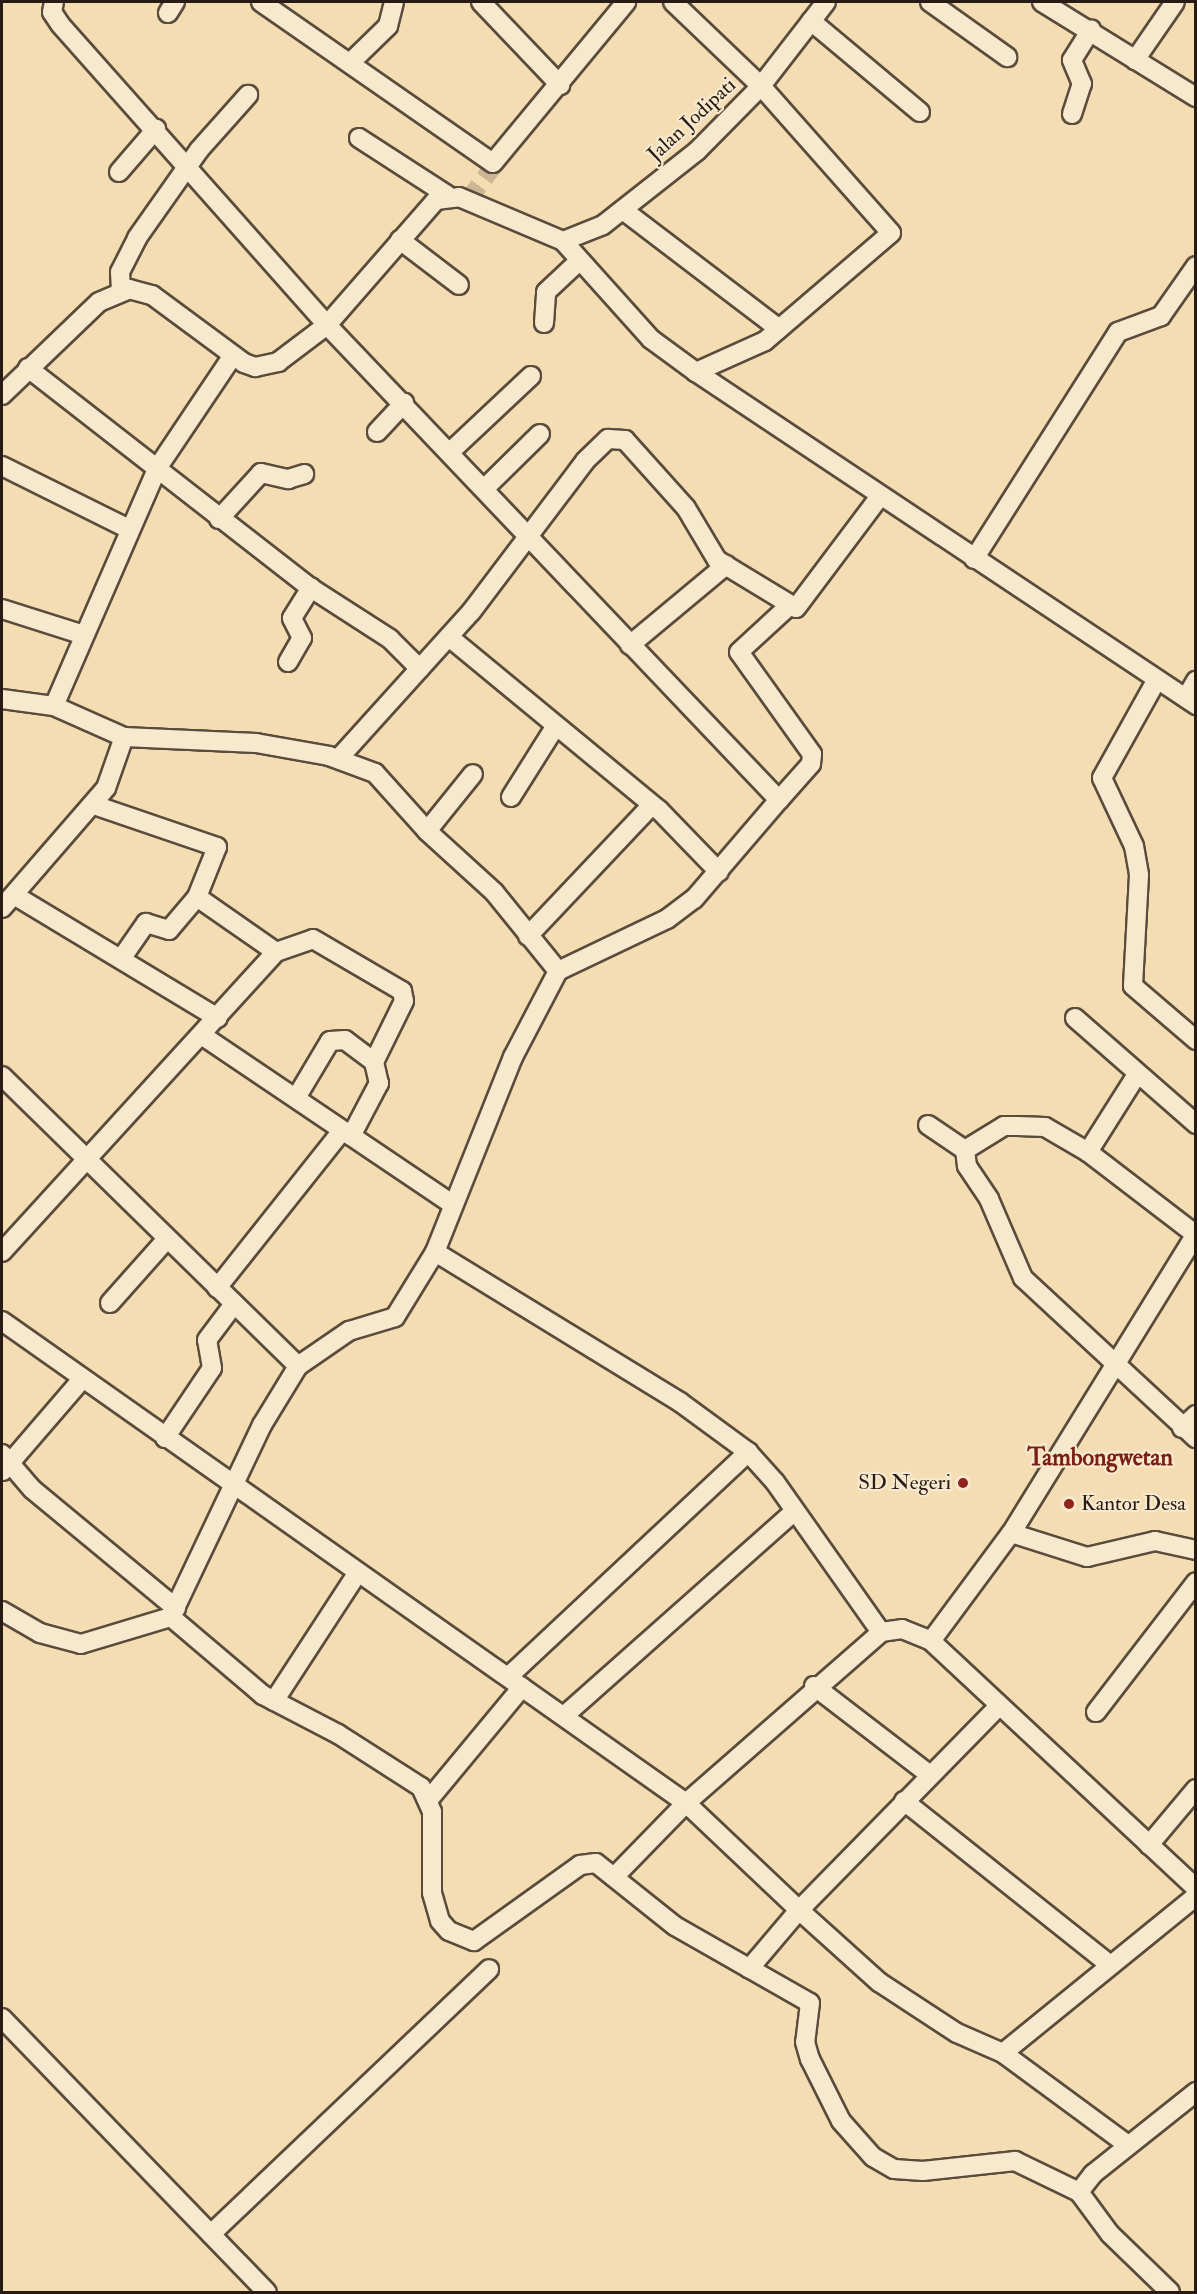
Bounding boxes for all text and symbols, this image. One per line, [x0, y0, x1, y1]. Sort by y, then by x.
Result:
street label: Jalan Jodipati [643, 73, 741, 167]
district label: Tambongwetan [1027, 1444, 1173, 1472]
place label: SD Negeri [858, 1470, 951, 1496]
marker: SD Negeri [956, 1476, 970, 1490]
place label: Kantor Desa [1081, 1491, 1186, 1517]
marker: Kantor Desa [1062, 1497, 1076, 1511]

